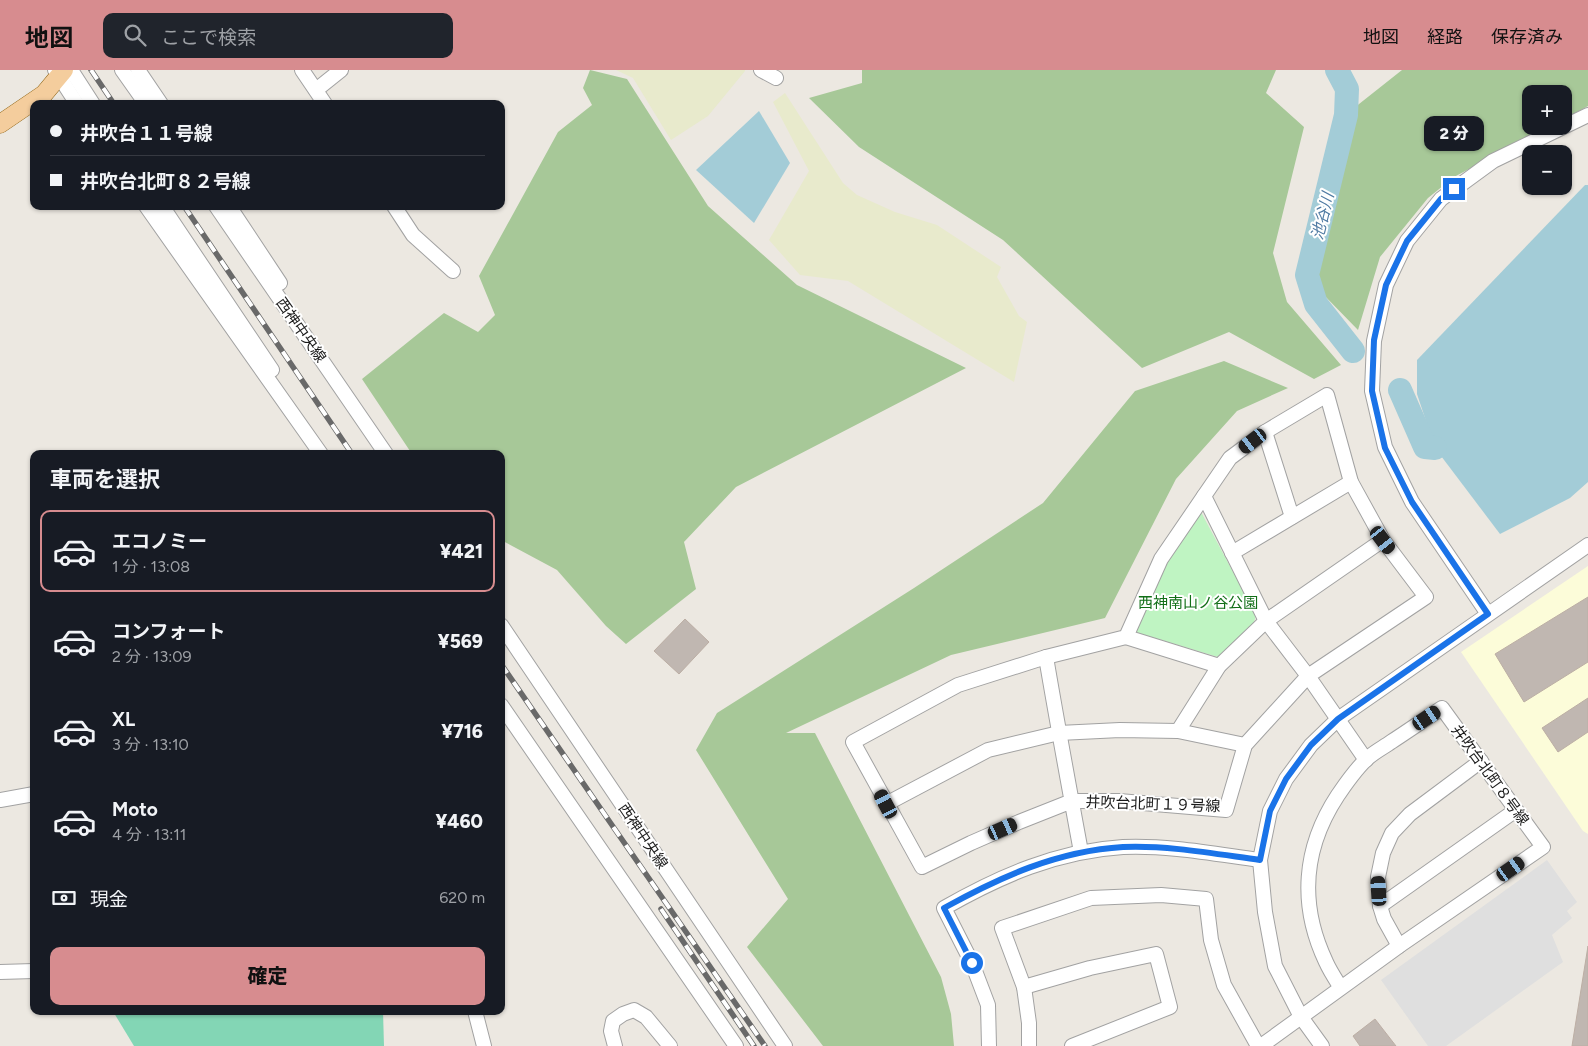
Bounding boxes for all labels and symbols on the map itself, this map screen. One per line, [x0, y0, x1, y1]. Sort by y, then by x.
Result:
callout: 2 分 [1424, 116, 1484, 152]
route end [1443, 178, 1465, 200]
water label: 池谷川 [1307, 189, 1338, 242]
street label: 西神中央線 [272, 294, 330, 366]
car [1236, 426, 1269, 456]
car [1367, 524, 1398, 556]
park label: 西神南山ノ谷公園 [1138, 594, 1258, 612]
car [1410, 703, 1443, 733]
street label: 井吹台北町８号線 [1447, 721, 1533, 829]
car [872, 787, 899, 821]
street label: 井吹台北町１９号線 [1085, 793, 1221, 815]
street label: 西神中央線 [615, 800, 671, 872]
car [986, 816, 1019, 842]
car [1494, 854, 1527, 884]
car [1370, 876, 1387, 906]
route start [961, 952, 983, 974]

